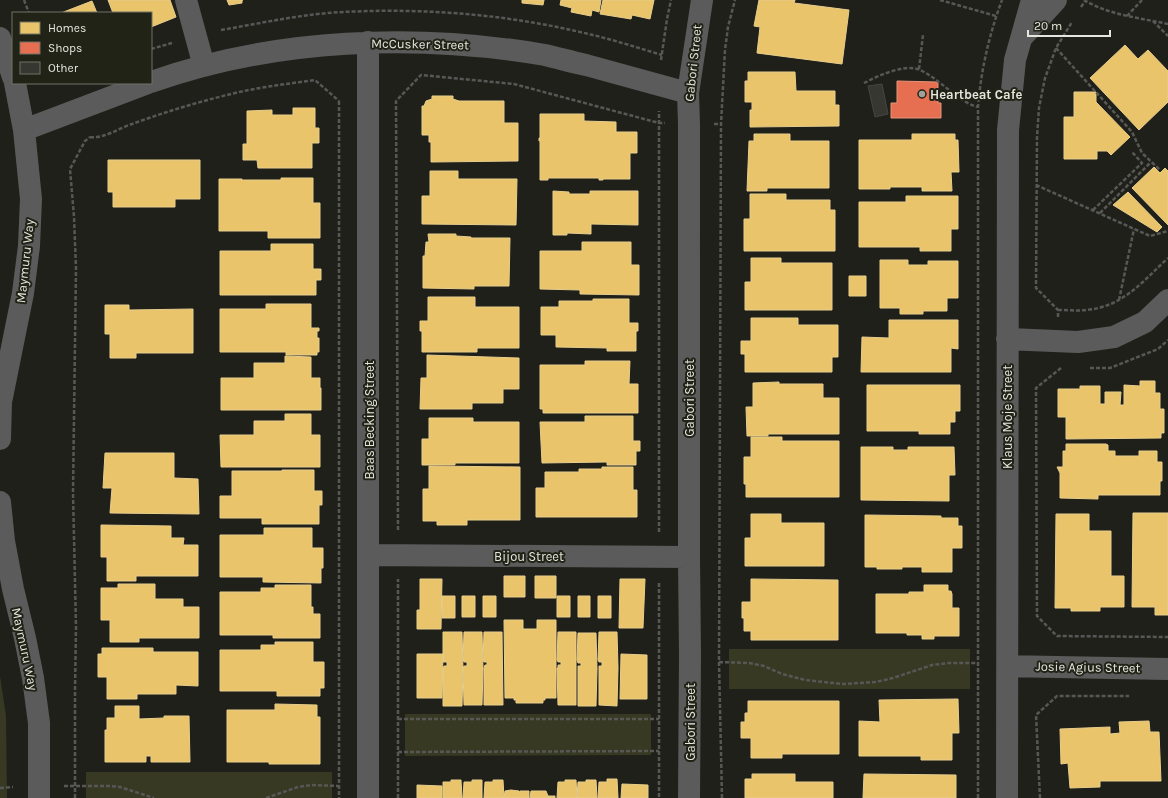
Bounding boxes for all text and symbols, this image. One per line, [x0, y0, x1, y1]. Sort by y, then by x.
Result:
legend [12, 12, 152, 84]
scale bar [1028, 12, 1110, 38]
text: 20 m [1034, 19, 1062, 33]
text: Homes [48, 21, 86, 35]
street label: Gabori Street [681, 23, 705, 102]
street label: McCusker Street [371, 36, 469, 52]
text: Shops [48, 41, 82, 55]
text: Other [48, 61, 79, 75]
place label: Heartbeat Cafe [930, 87, 1022, 102]
marker: Heartbeat Cafe [917, 89, 927, 99]
street label: Maymuru Way [13, 218, 37, 304]
street label: Gabori Street [682, 359, 697, 437]
street label: Baas Becking Street [362, 360, 377, 479]
street label: Klaus Moje Street [1000, 365, 1015, 469]
street label: Bijou Street [494, 549, 564, 564]
street label: Maymuru Way [9, 606, 41, 692]
street label: Josie Agius Street [1035, 659, 1141, 675]
street label: Gabori Street [683, 683, 698, 761]

